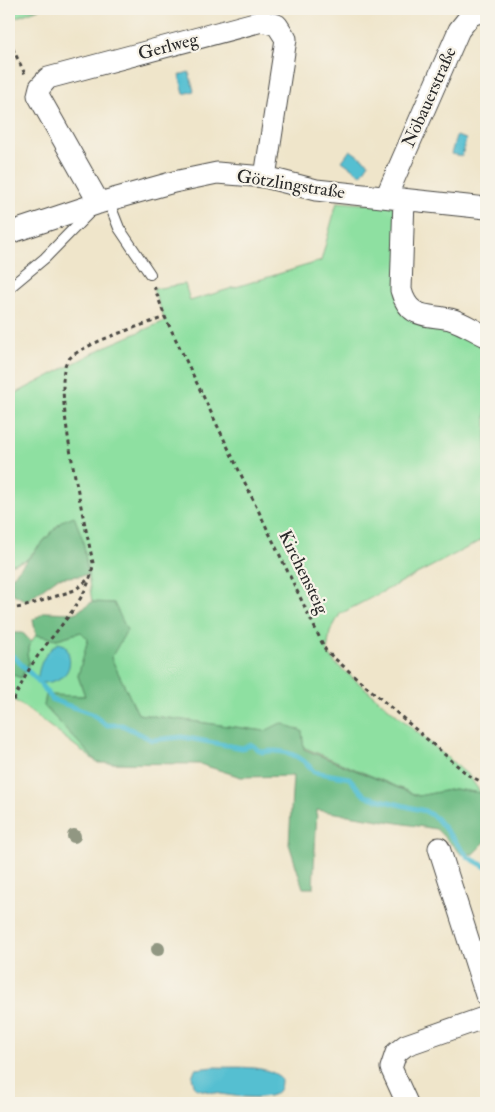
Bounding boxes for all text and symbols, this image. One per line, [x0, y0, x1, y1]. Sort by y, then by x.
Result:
street label: Gerlweg [136, 27, 202, 66]
street label: Nöbauerstraße [397, 43, 462, 151]
street label: Götzlingstraße [235, 165, 347, 204]
street label: Kirchensteig [273, 526, 334, 619]

